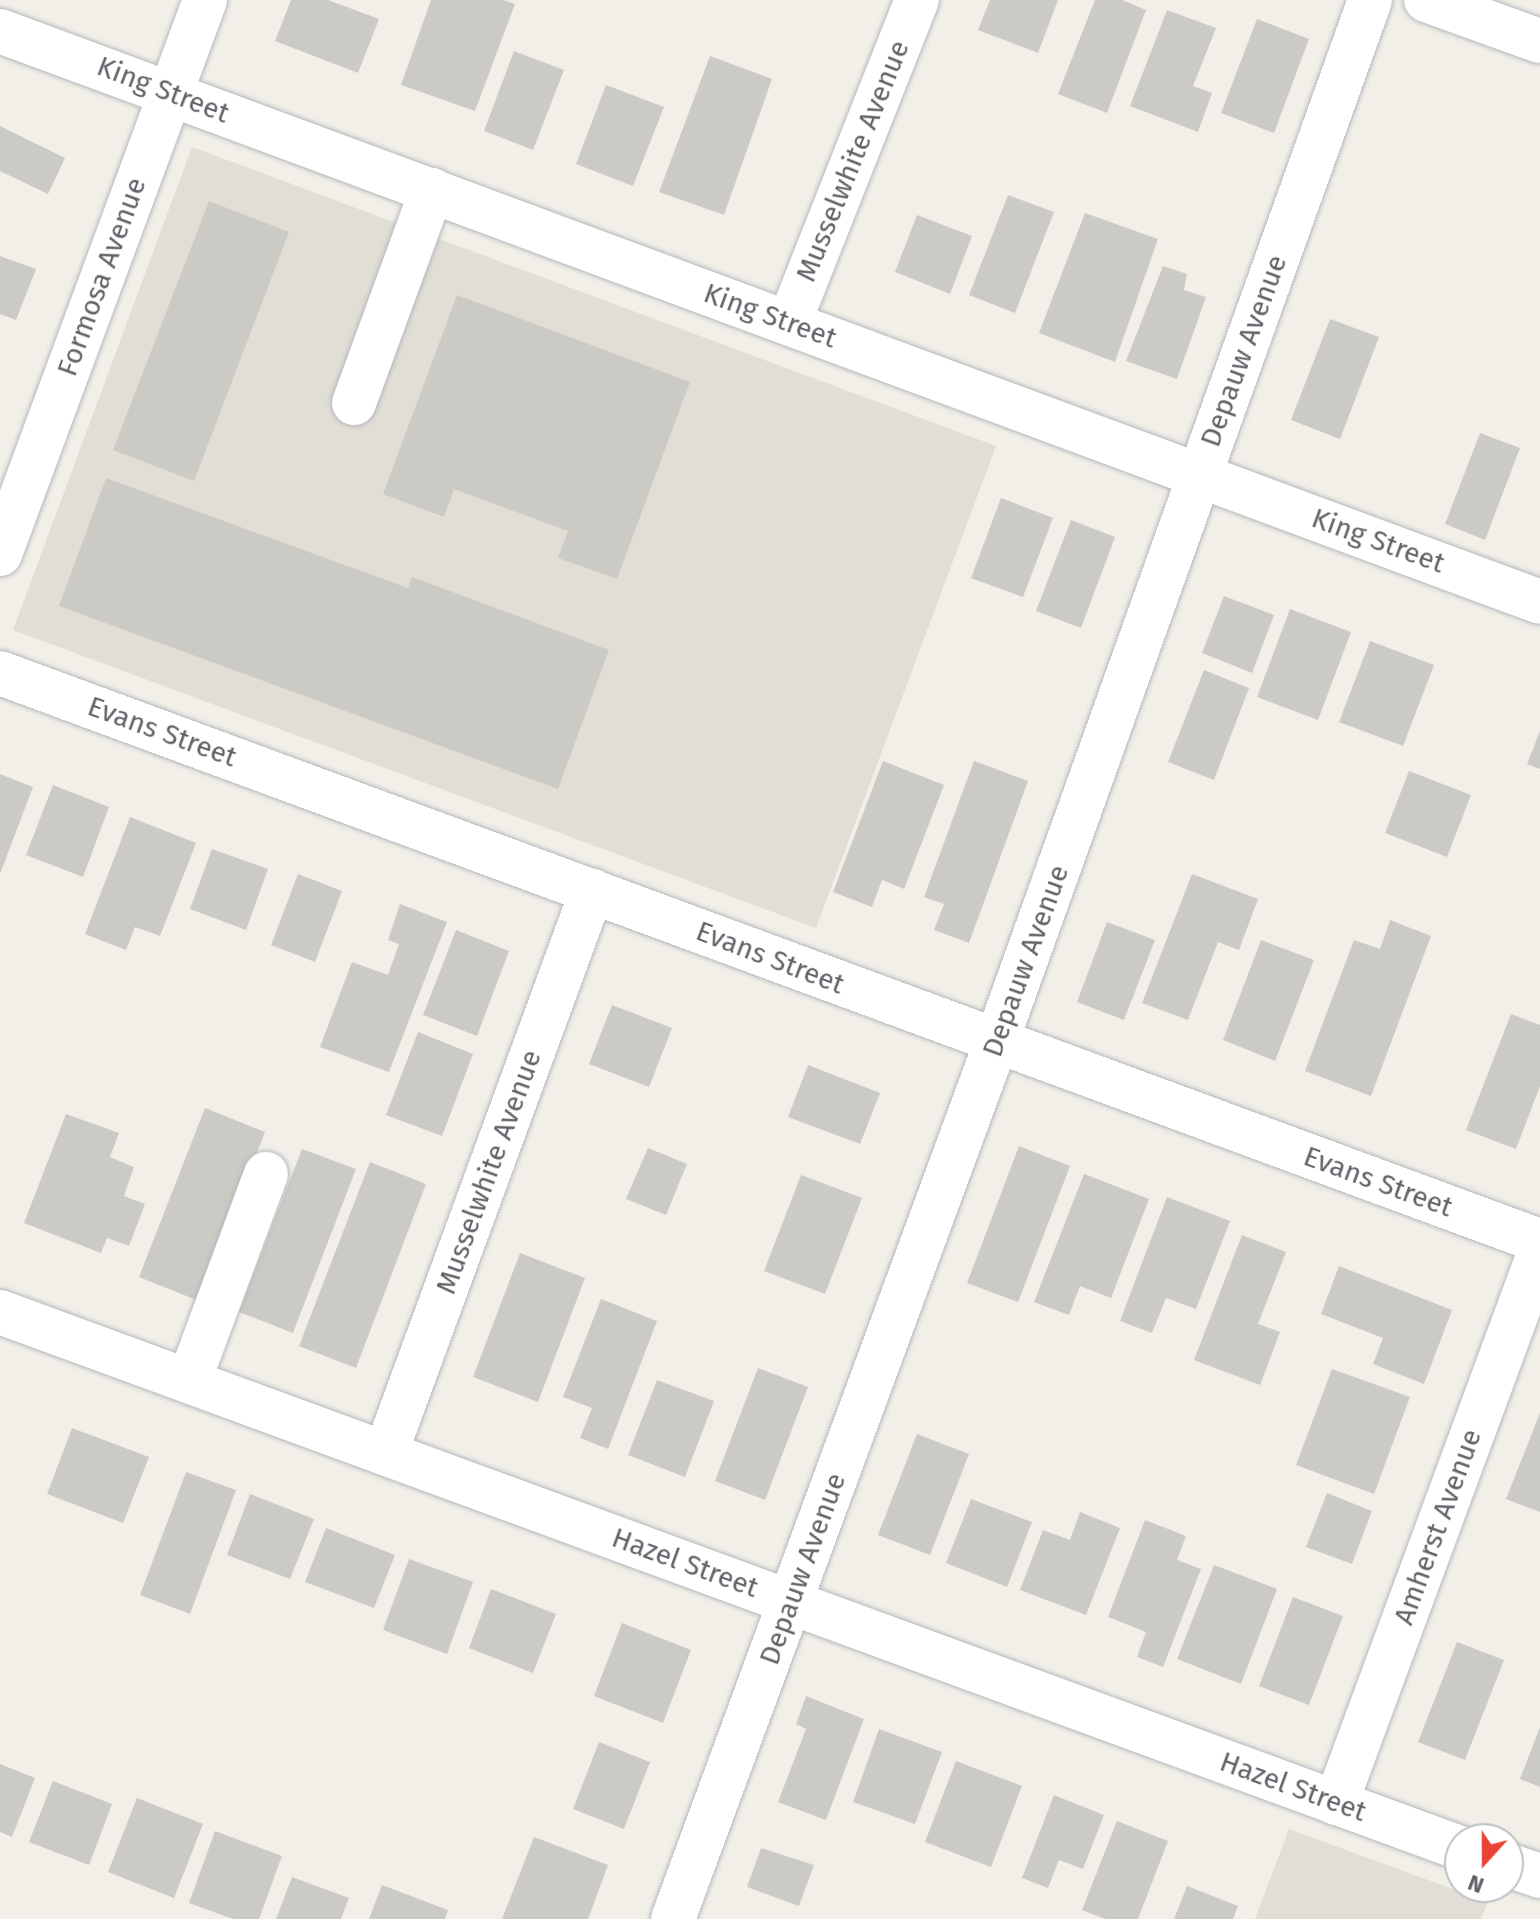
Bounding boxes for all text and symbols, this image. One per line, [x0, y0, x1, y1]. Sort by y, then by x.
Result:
street label: Musselwhite Avenue [789, 36, 917, 286]
street label: King Street [92, 49, 234, 131]
street label: Formosa Avenue [51, 173, 153, 381]
street label: Depauw Avenue [1194, 251, 1294, 451]
street label: King Street [699, 276, 841, 356]
street label: King Street [1307, 501, 1449, 581]
street label: Evans Street [83, 690, 241, 774]
street label: Depauw Avenue [976, 861, 1076, 1061]
street label: Evans Street [691, 914, 849, 1002]
street label: Musselwhite Avenue [429, 1045, 549, 1299]
street label: Evans Street [1299, 1140, 1457, 1224]
street label: Amherst Avenue [1387, 1425, 1489, 1629]
street label: Depauw Avenue [753, 1469, 853, 1669]
street label: Hazel Street [607, 1521, 763, 1605]
street label: Hazel Street [1215, 1745, 1371, 1829]
north arrow [1444, 1823, 1524, 1903]
text: N [1464, 1869, 1488, 1899]

